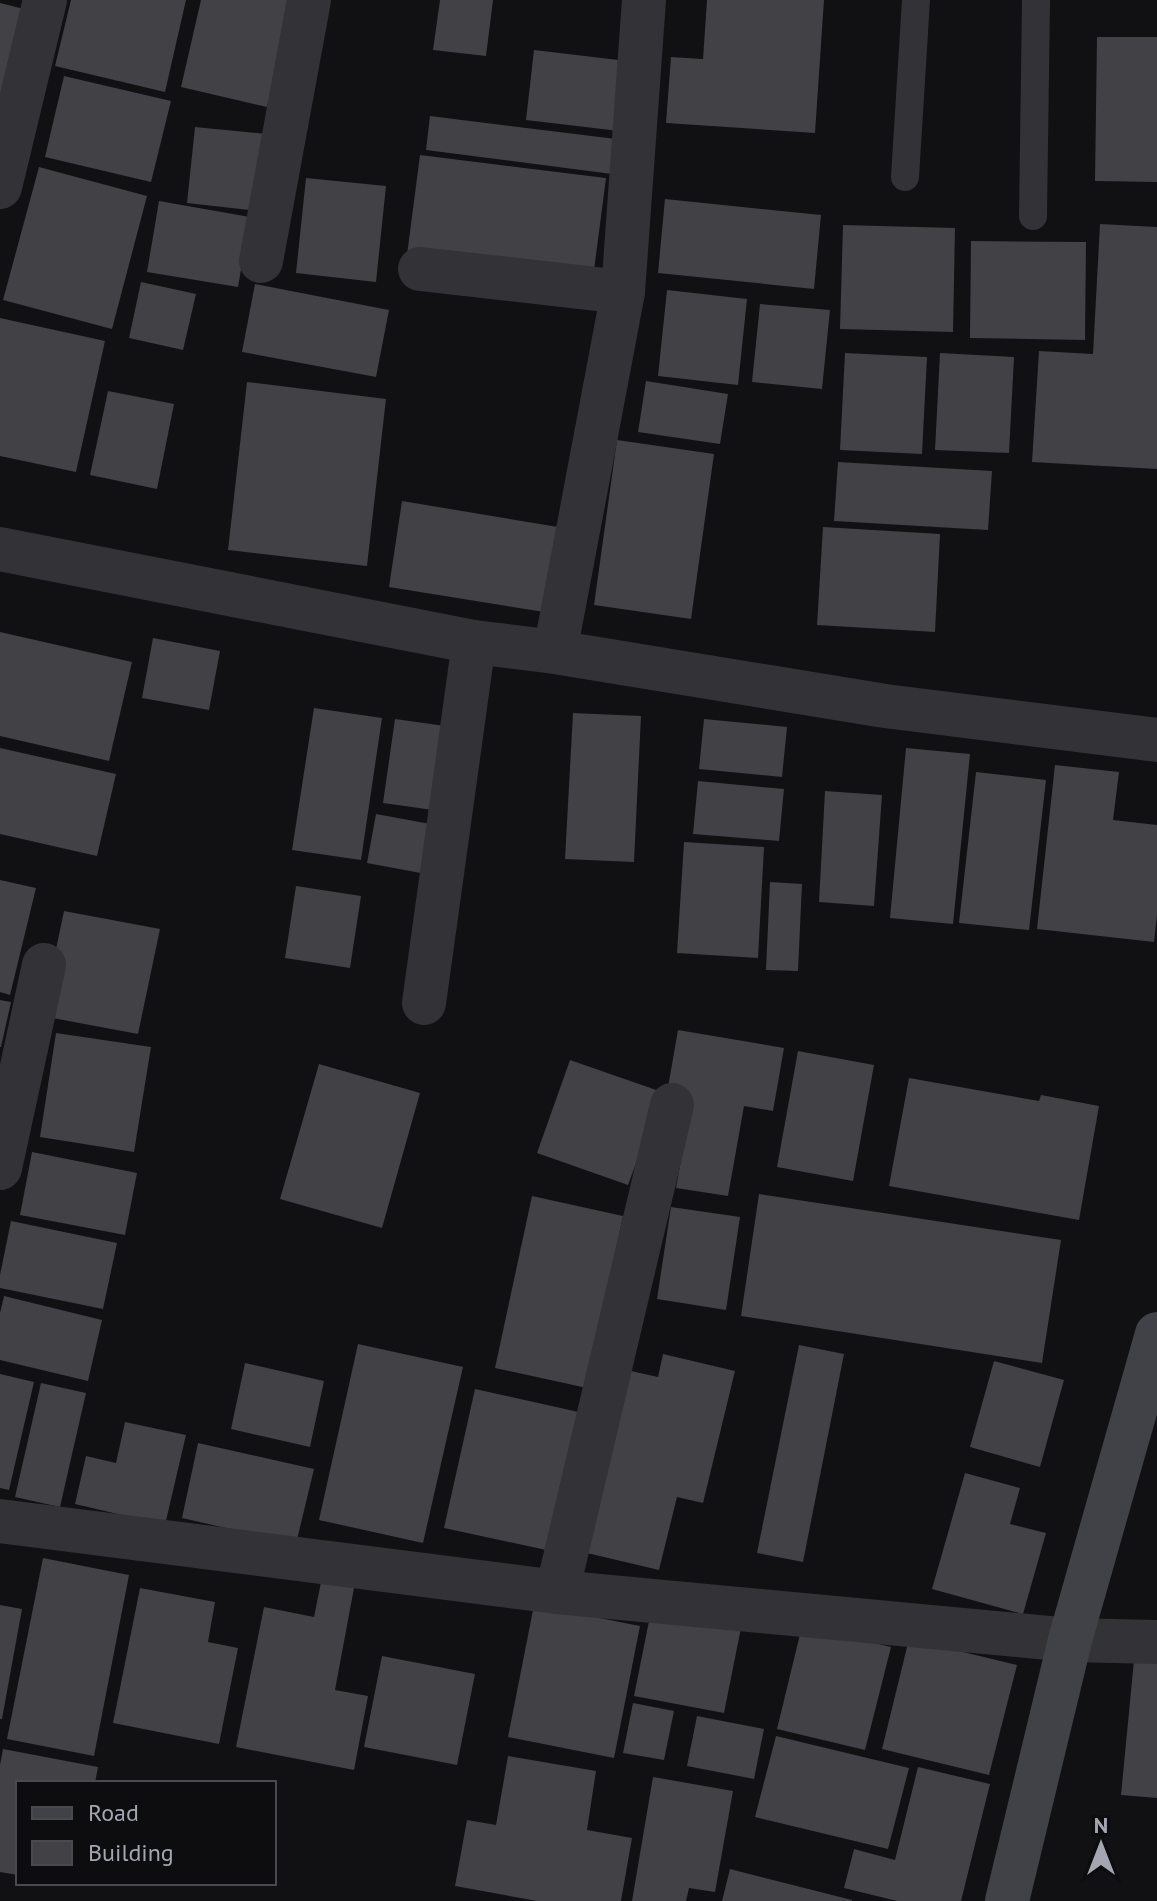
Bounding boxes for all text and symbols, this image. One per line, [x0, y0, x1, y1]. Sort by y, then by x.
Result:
legend [16, 1781, 276, 1885]
text: Road [88, 1797, 139, 1828]
north arrow [1061, 1805, 1141, 1885]
text: N [1094, 1811, 1108, 1839]
text: Building [88, 1837, 174, 1868]

